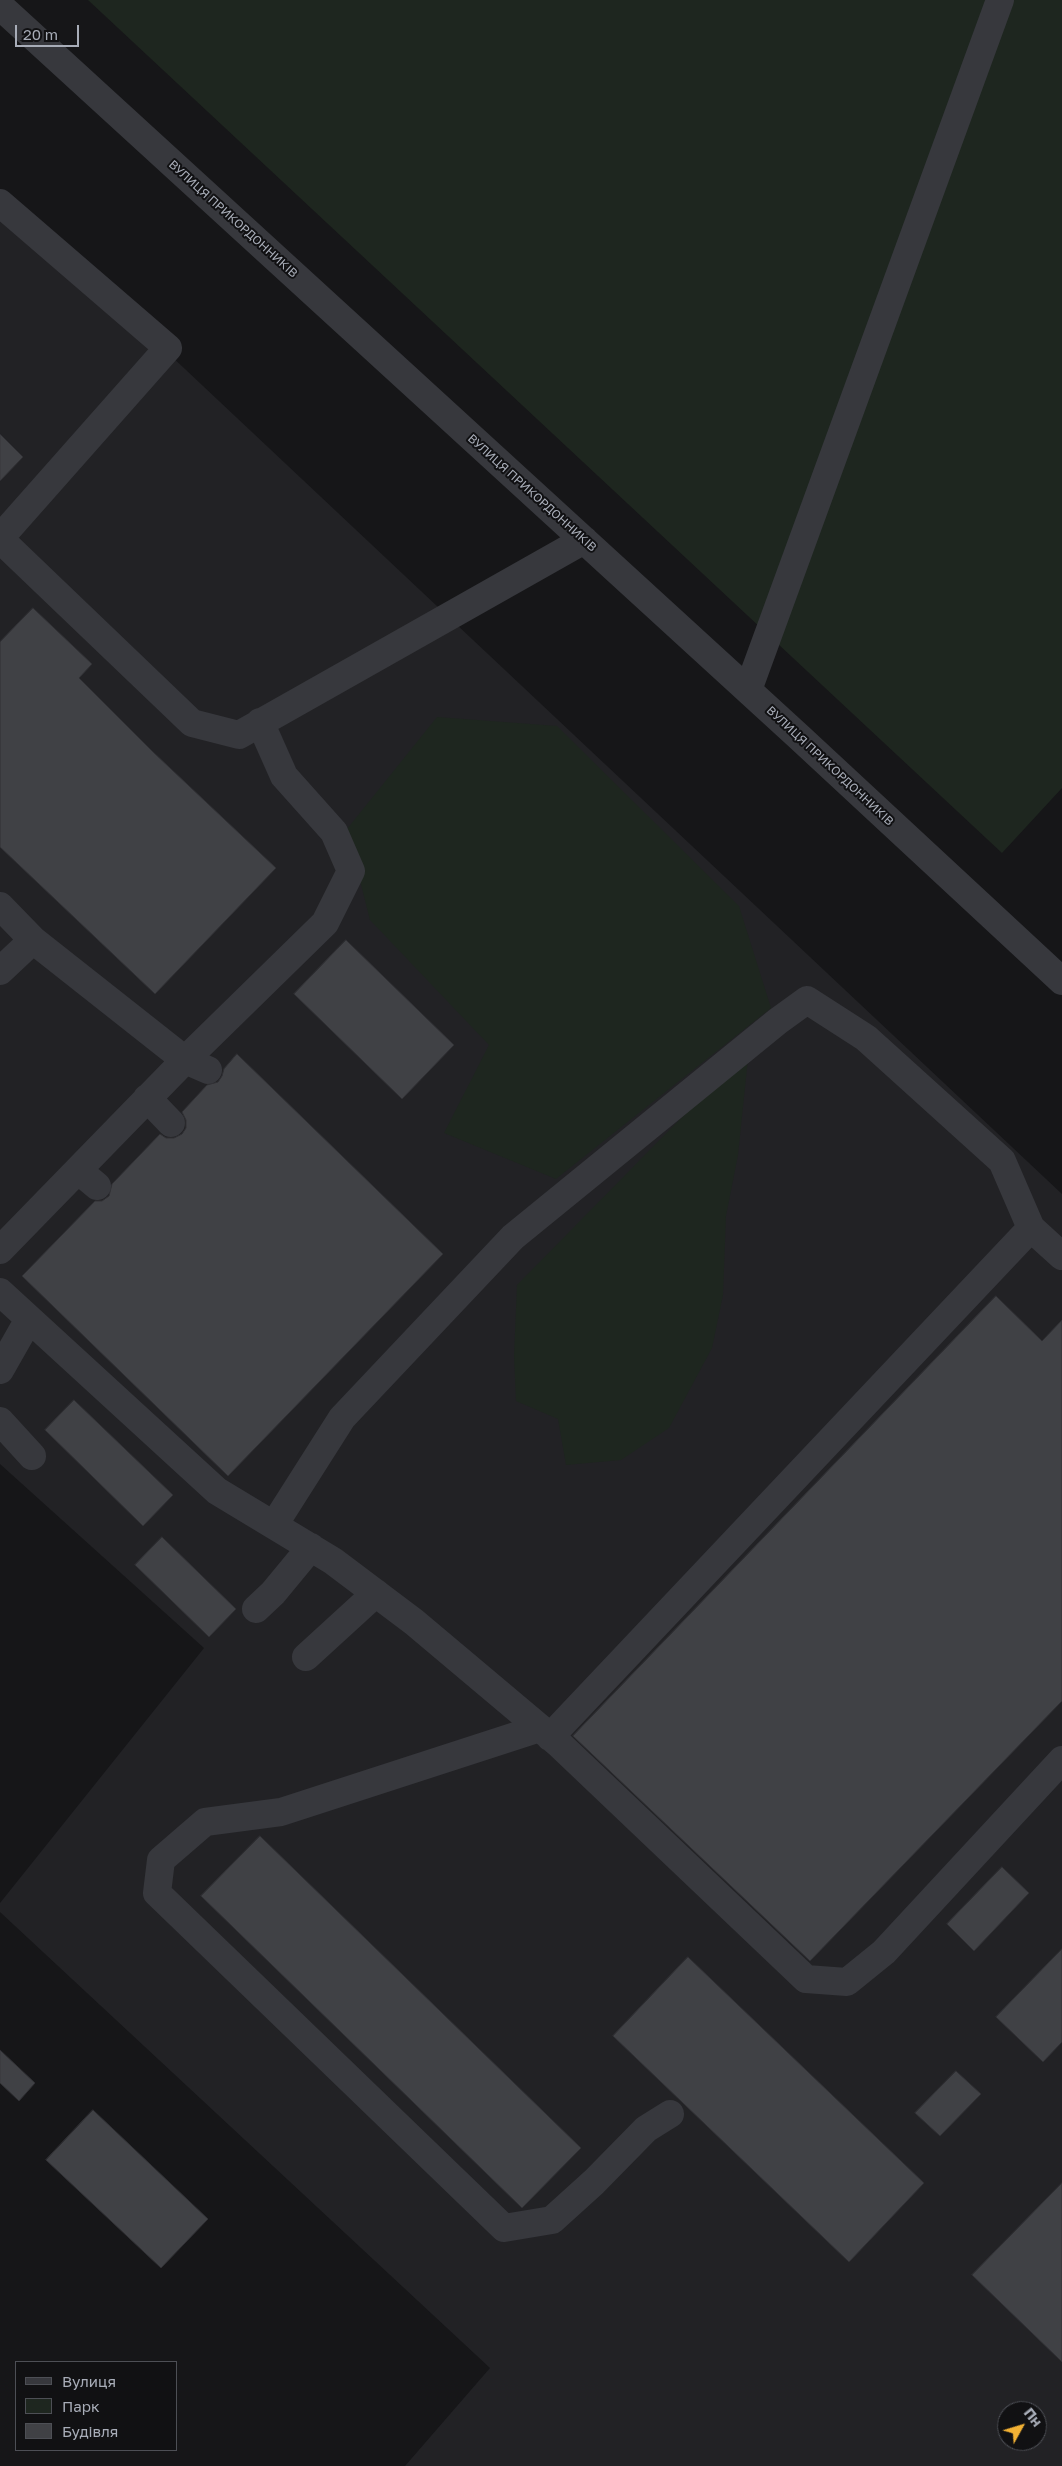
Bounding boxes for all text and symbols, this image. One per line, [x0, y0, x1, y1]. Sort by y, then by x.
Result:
scale bar [18, 15, 81, 47]
text: 20 m [23, 25, 58, 43]
street label: ВУЛИЦЯ ПРИКОРДОННИКІВ [166, 157, 300, 281]
street label: ВУЛИЦЯ ПРИКОРДОННИКІВ [465, 431, 599, 555]
street label: ВУЛИЦЯ ПРИКОРДОННИКІВ [764, 703, 896, 829]
legend [15, 2361, 178, 2451]
text: Вулиця [62, 2372, 116, 2390]
text: Парк [62, 2397, 100, 2415]
north arrow [997, 2401, 1047, 2451]
text: Пн [1021, 2404, 1046, 2430]
text: Будівля [62, 2422, 118, 2440]

